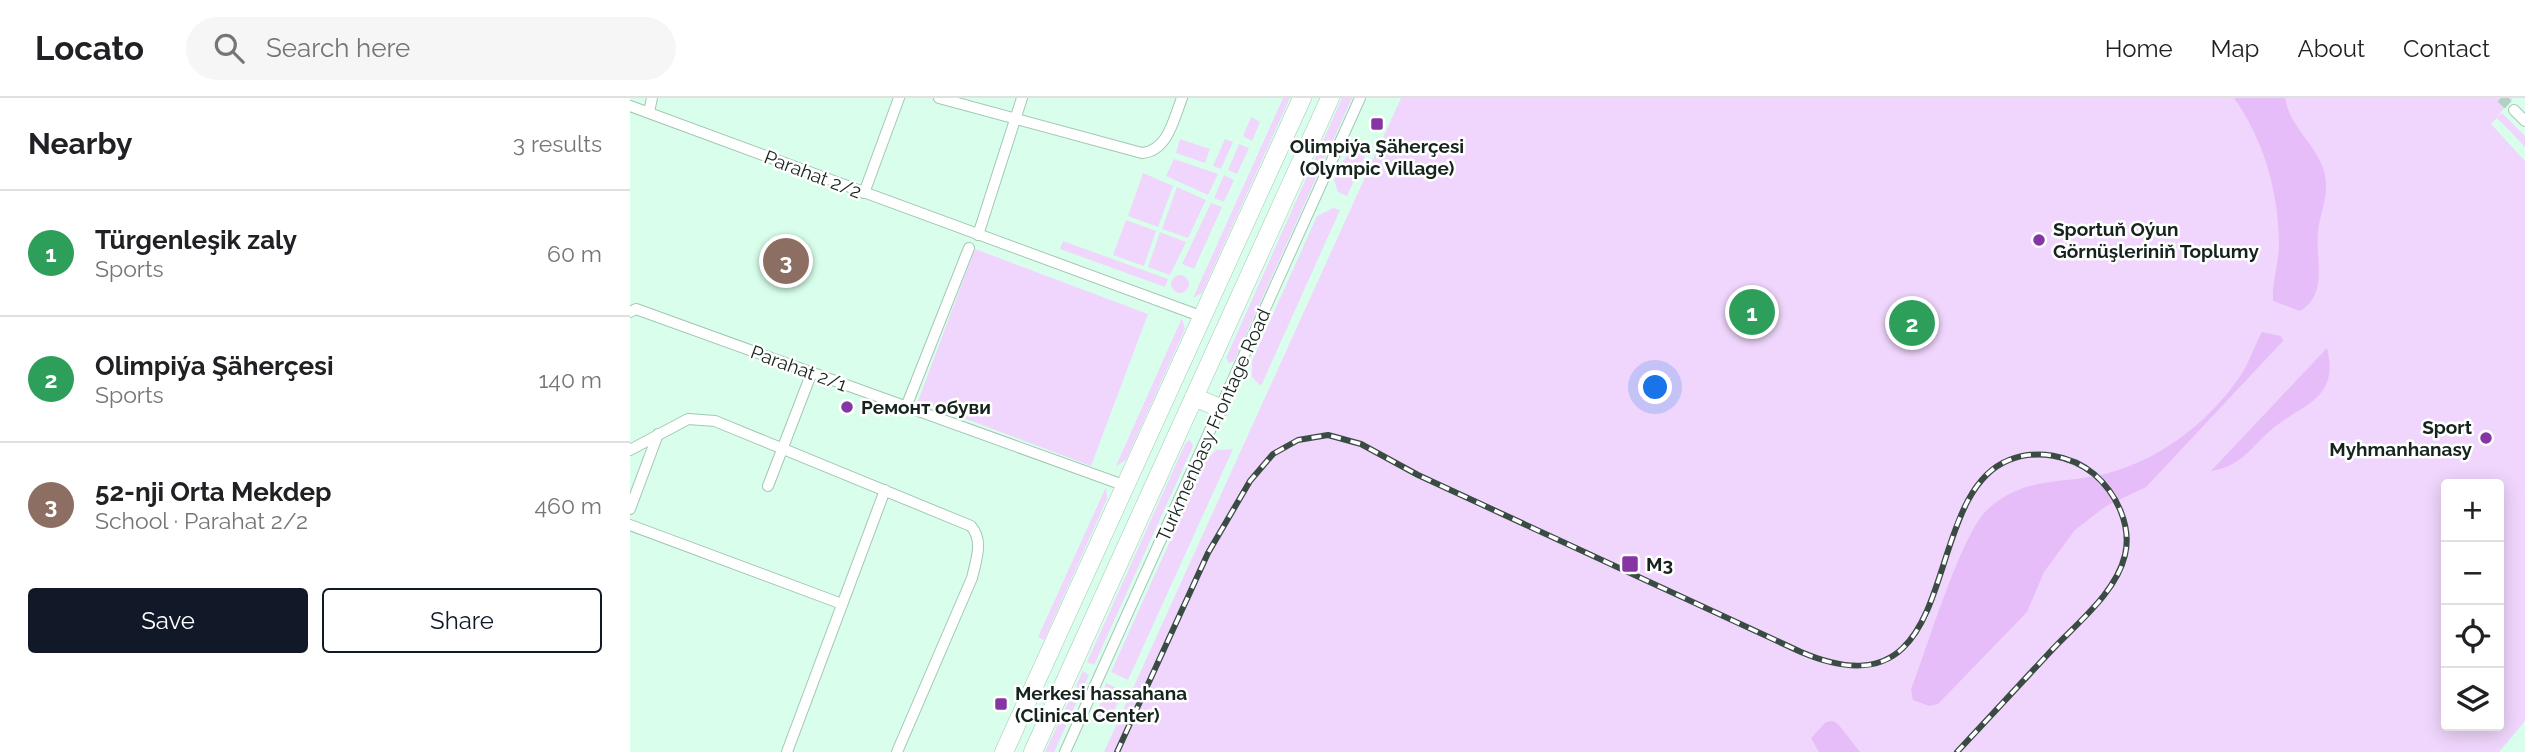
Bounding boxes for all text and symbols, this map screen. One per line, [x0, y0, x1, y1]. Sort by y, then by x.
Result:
search box [186, 17, 676, 80]
text: Locato [35, 29, 144, 68]
icon: search [210, 29, 248, 67]
text: Search here [266, 33, 410, 63]
text: Home [2105, 34, 2173, 63]
text: Map [2211, 34, 2259, 63]
text: About [2297, 34, 2365, 63]
text: Contact [2403, 34, 2490, 63]
marker: Olimpiýa Şäherçesi (Olympic Village) [1369, 116, 1385, 132]
text: Nearby [28, 126, 132, 161]
text: 3 results [513, 130, 602, 157]
place label: Olimpiýa Şäherçesi (Olympic Village) [1290, 135, 1464, 179]
street label: Parahat 2/2 [761, 145, 865, 203]
place label: Sportuň Oýun Görnüşleriniň Toplumy [2053, 218, 2259, 262]
text: Türgenleşik zaly [95, 225, 297, 255]
marker: Sportuň Oýun Görnüşleriniň Toplumy [2031, 232, 2047, 248]
pin: 3 [763, 235, 809, 287]
text: 1 [45, 240, 57, 267]
text: 60 m [547, 240, 602, 267]
text: Sports [95, 255, 164, 282]
pin: 1 [1729, 286, 1775, 338]
pin: 2 [1889, 297, 1935, 349]
street label: Turkmenbasy Frontage Road [1152, 305, 1274, 545]
street label: Parahat 2/1 [748, 340, 850, 396]
text: Olimpiýa Şäherçesi [95, 351, 334, 381]
text: 2 [45, 366, 57, 393]
text: 140 m [539, 366, 602, 393]
your location [1638, 370, 1672, 404]
text: Sports [95, 381, 164, 408]
place label: Ремонт обуви [861, 396, 991, 418]
marker: Ремонт обуви [839, 399, 855, 415]
place label: Sport Myhmanhanasy [2329, 416, 2473, 460]
marker: Sport Myhmanhanasy [2478, 430, 2494, 446]
text: 52-nji Orta Mekdep [95, 477, 332, 507]
map controls [2441, 479, 2504, 731]
button: + [2441, 479, 2504, 542]
text: 3 [45, 492, 57, 519]
text: 460 m [534, 492, 602, 519]
text: School · Parahat 2/2 [95, 507, 308, 534]
button: − [2441, 542, 2504, 605]
place label: M3 [1646, 553, 1673, 575]
marker: M3 [1620, 554, 1640, 574]
button: Save [28, 588, 308, 653]
button: Share [322, 588, 602, 653]
button: locate [2441, 605, 2504, 668]
button: layers [2441, 668, 2504, 731]
place label: Merkesi hassahana (Clinical Center) [1015, 682, 1187, 726]
marker: Merkesi hassahana (Clinical Center) [993, 696, 1009, 712]

